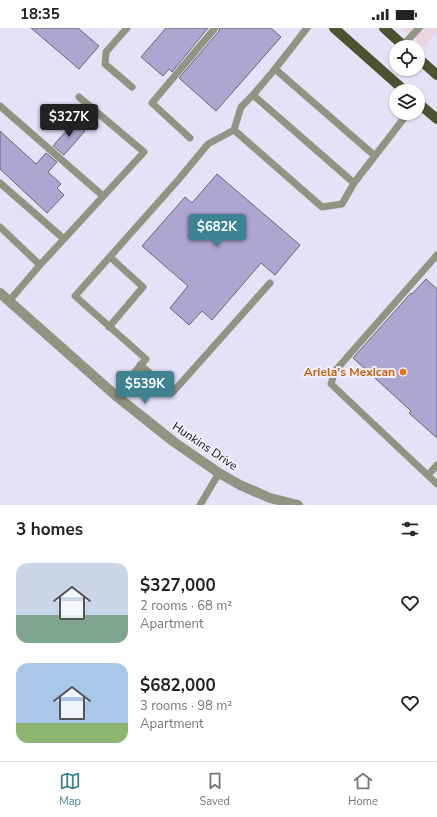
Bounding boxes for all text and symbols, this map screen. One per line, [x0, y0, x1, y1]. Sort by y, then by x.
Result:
text: 18:35 [20, 4, 60, 24]
map controls [389, 40, 425, 120]
button: locate [389, 40, 425, 76]
button: layers [389, 84, 425, 120]
pin: $327K [41, 104, 97, 138]
text: $327K [49, 108, 89, 126]
pin: $682K [189, 214, 245, 248]
text: $682K [197, 218, 237, 236]
place label: Ariela's Mexican [304, 364, 395, 380]
marker: Ariela's Mexican [398, 367, 408, 377]
pin: $539K [117, 371, 173, 405]
text: $539K [125, 375, 165, 393]
street label: Hunkins Drive [169, 418, 241, 474]
text: 3 homes [16, 518, 83, 541]
icon: filters [399, 518, 421, 540]
text: $327,000 [140, 574, 216, 597]
icon: home [48, 579, 96, 627]
icon: heart [399, 592, 421, 614]
text: 2 rooms · 68 m² [140, 597, 232, 615]
text: Apartment [140, 615, 203, 633]
text: $682,000 [140, 674, 216, 697]
icon: home [48, 679, 96, 727]
icon: heart [399, 692, 421, 714]
text: 3 rooms · 98 m² [140, 697, 232, 715]
text: Apartment [140, 715, 203, 733]
tab: Map [59, 770, 81, 809]
tab: Saved [199, 770, 230, 809]
tab: Home [348, 770, 378, 809]

